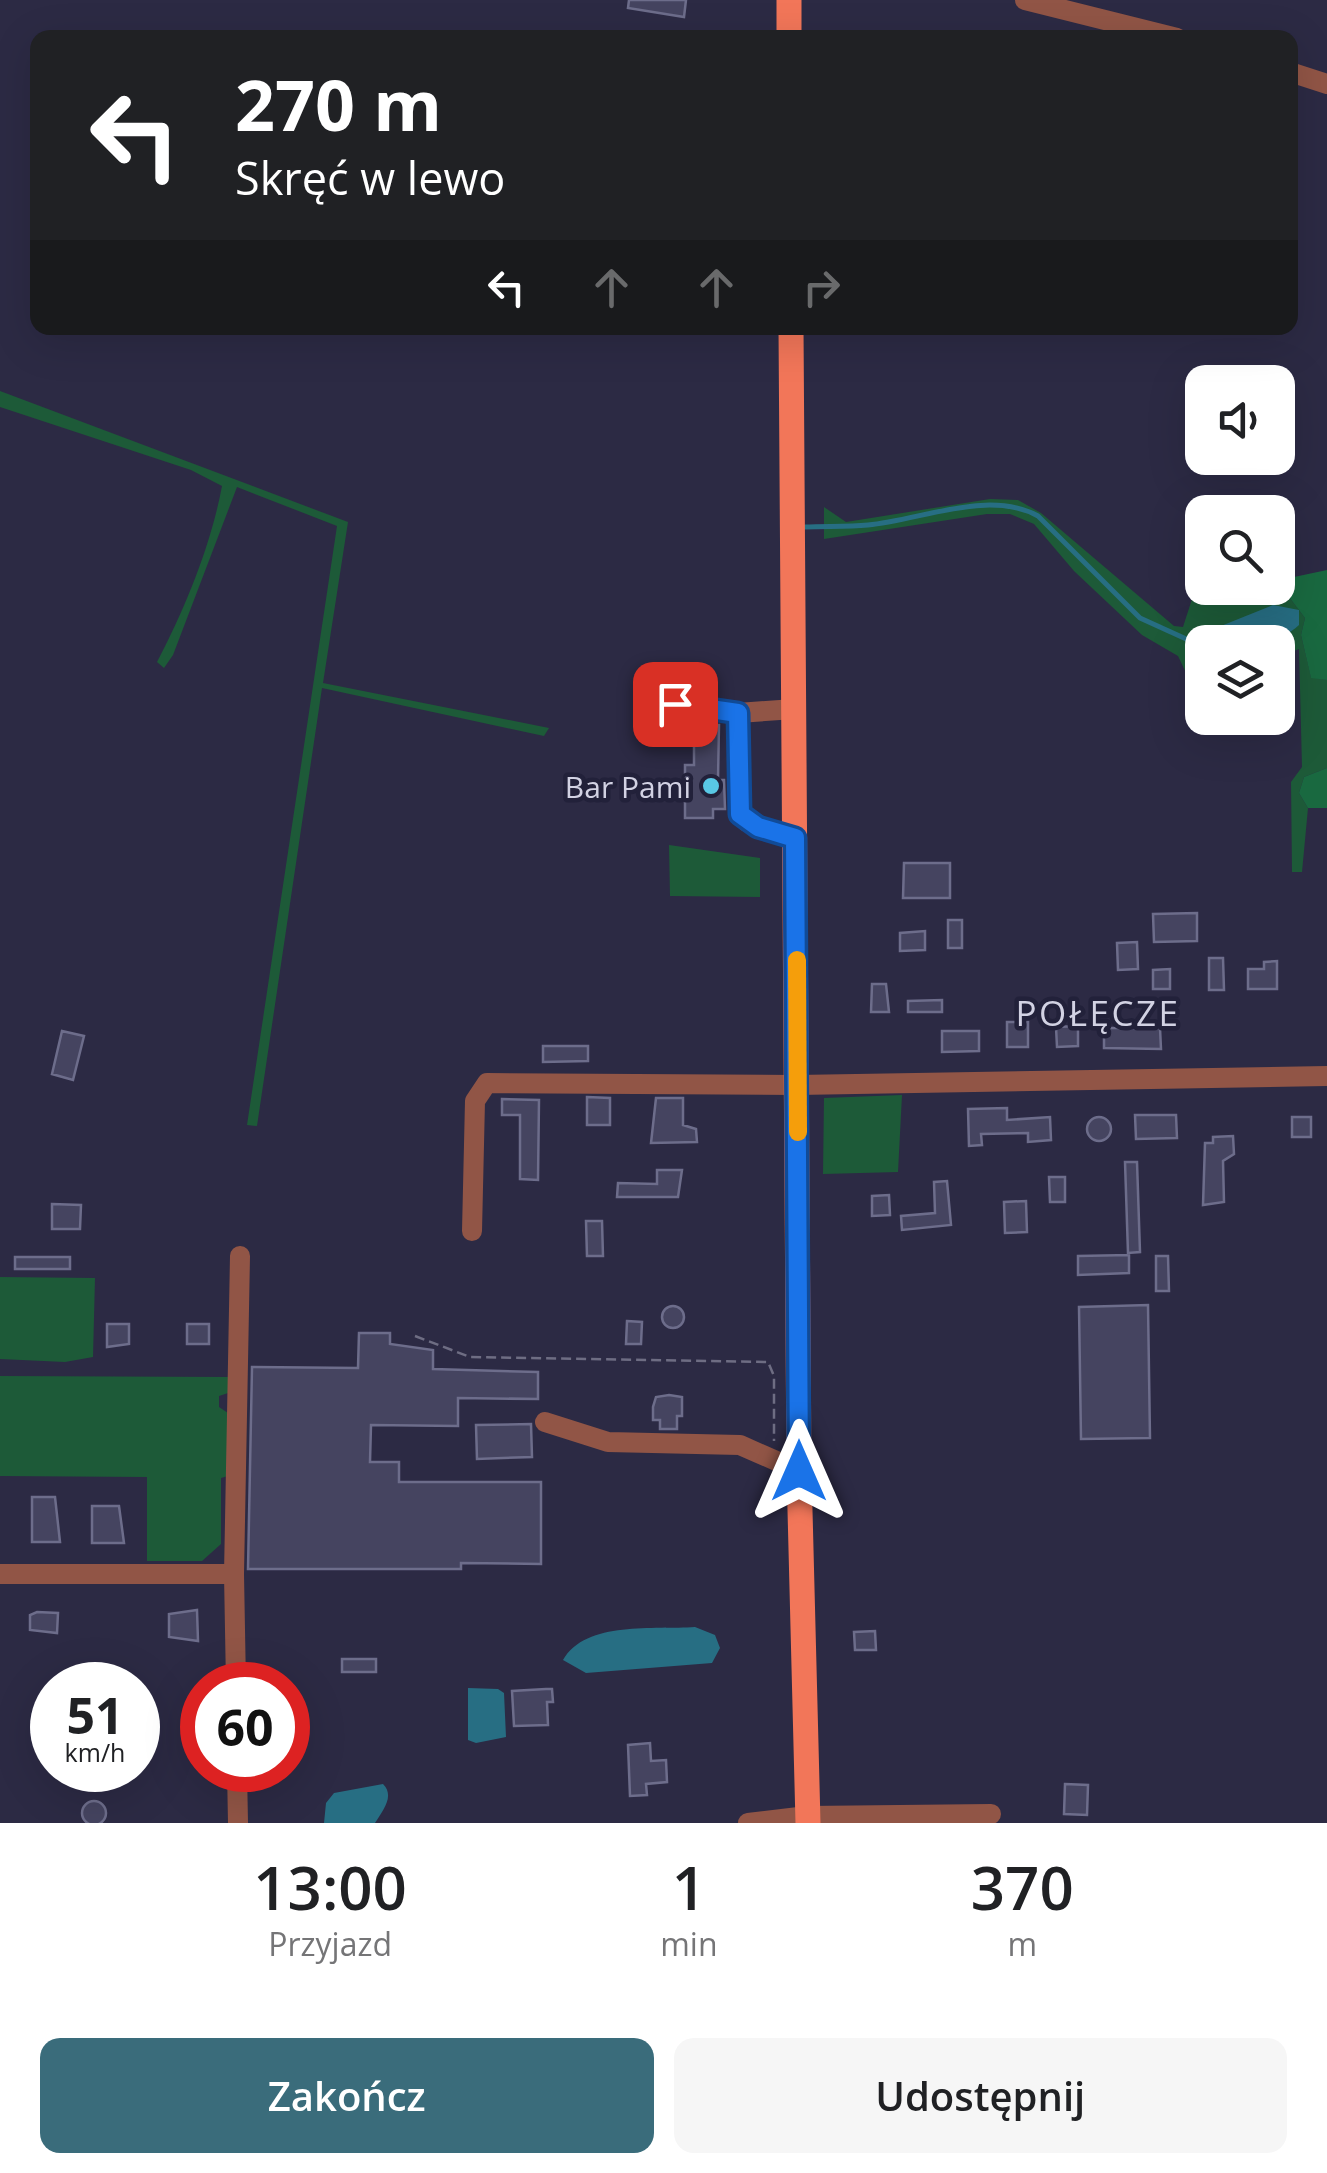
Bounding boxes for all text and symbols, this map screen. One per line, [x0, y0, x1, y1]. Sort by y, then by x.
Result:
text: 270 m [235, 56, 442, 152]
icon: left [70, 70, 200, 200]
text: Skręć w lewo [235, 147, 505, 208]
icon: left [479, 260, 534, 315]
icon: ahead [584, 260, 639, 315]
icon: ahead [689, 260, 744, 315]
icon: right [794, 260, 849, 315]
map controls [1185, 365, 1295, 735]
button: sound [1185, 365, 1295, 475]
button: search [1185, 495, 1295, 605]
button: layers [1185, 625, 1295, 735]
pin [633, 662, 718, 747]
icon: arrive [648, 677, 703, 732]
place label: Bar Pami [565, 766, 691, 807]
marker: Bar Pami [700, 775, 722, 797]
district label: POŁĘCZE [1015, 989, 1181, 1036]
position arrow [747, 1419, 851, 1523]
speed limit sign: 60 [180, 1662, 310, 1792]
text: 51 [66, 1681, 124, 1749]
text: km/h [65, 1735, 125, 1769]
text: 13:00 [253, 1846, 407, 1928]
text: 1 [672, 1846, 706, 1928]
text: 370 [971, 1846, 1074, 1928]
text: Przyjazd [268, 1922, 392, 1965]
text: min [660, 1922, 718, 1965]
text: m [1007, 1922, 1037, 1965]
button: Zakończ [40, 2038, 654, 2153]
button: Udostępnij [674, 2038, 1287, 2153]

